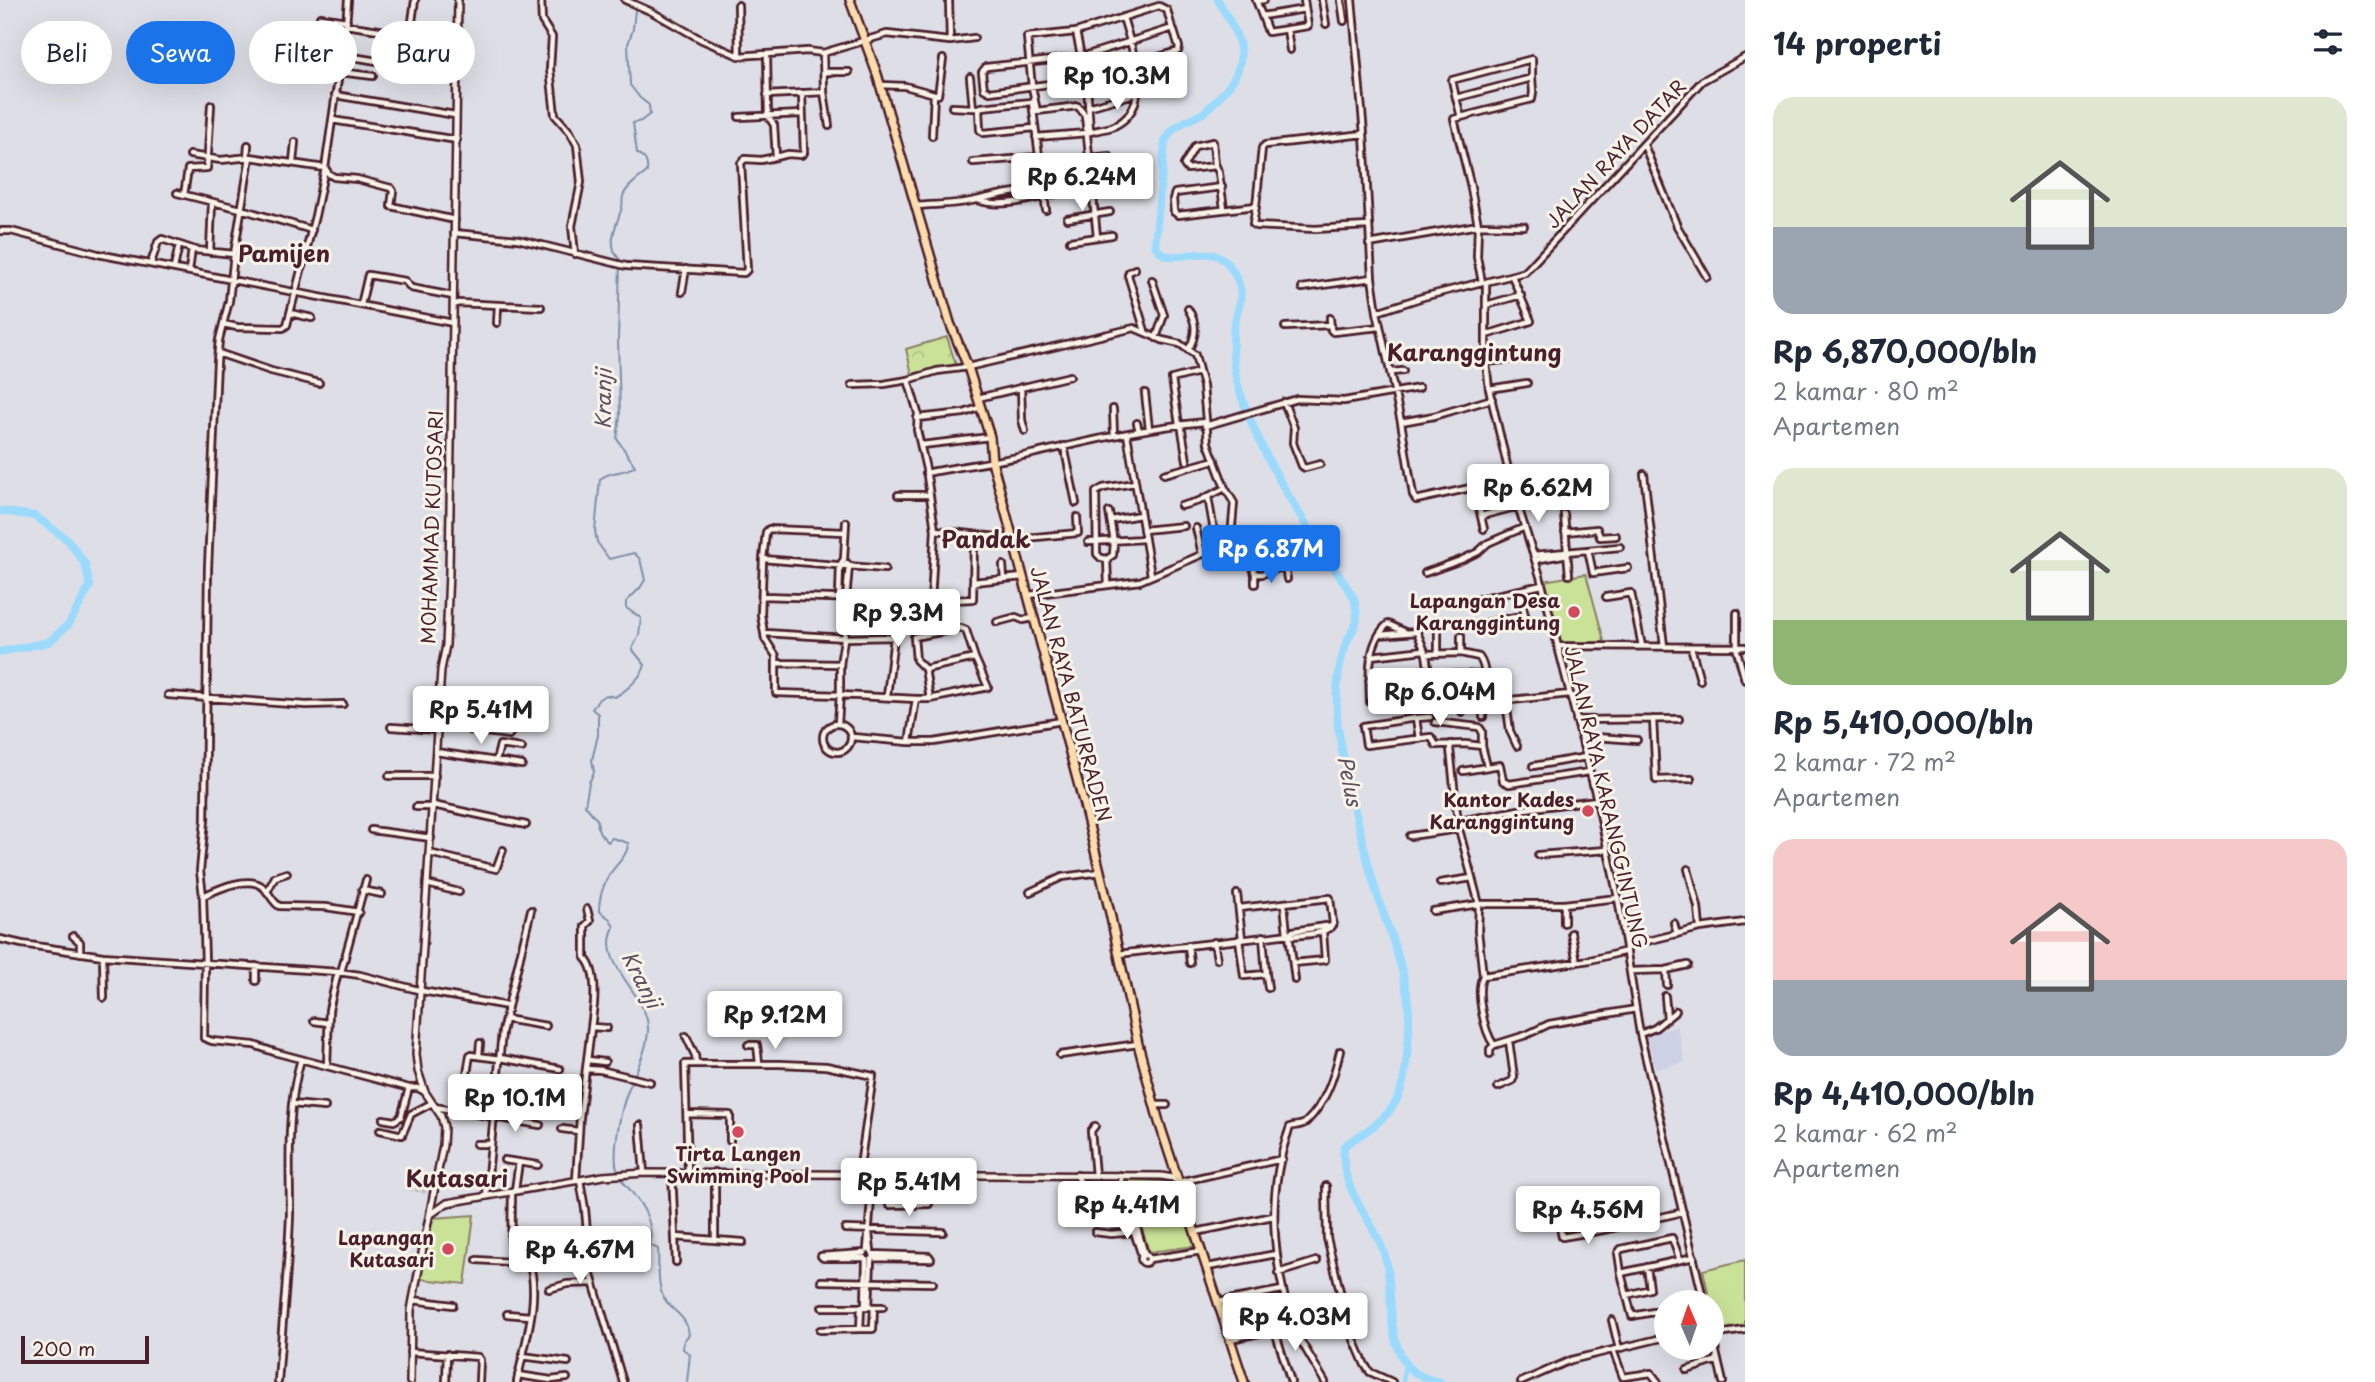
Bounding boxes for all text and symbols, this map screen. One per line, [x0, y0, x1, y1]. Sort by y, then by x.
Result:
text: 14 properti [1773, 20, 1941, 65]
chip: Beli [21, 21, 112, 84]
chip: Sewa [126, 21, 235, 84]
chip: Filter [249, 21, 357, 84]
chip: Baru [371, 21, 475, 84]
icon: filters [2309, 23, 2347, 61]
pin: Rp 10.3M [1045, 52, 1189, 112]
text: Rp 10.3M [1063, 57, 1171, 92]
street label: JALAN RAYA DATAR [1539, 72, 1692, 234]
icon: home [1997, 142, 2123, 268]
pin: Rp 6.24M [1010, 154, 1154, 213]
text: Rp 6.24M [1027, 158, 1137, 193]
district label: Pamijen [238, 235, 330, 270]
text: Rp 6,870,000/bln [1773, 328, 2037, 373]
district label: Karanggintung [1386, 334, 1562, 369]
water label: Kranji [585, 365, 619, 429]
text: 2 kamar · 80 m² [1773, 373, 1959, 408]
text: Apartemen [1773, 408, 1900, 443]
street label: MOHAMMAD KUTOSARI [413, 410, 449, 644]
pin: Rp 6.62M [1466, 464, 1610, 524]
text: Rp 6.62M [1483, 469, 1593, 504]
icon: home [1997, 513, 2123, 639]
district label: Pandak [941, 521, 1031, 556]
pin: Rp 6.87M [1199, 526, 1343, 585]
text: Rp 6.87M [1218, 530, 1324, 565]
street label: JALAN RAYA BATURRADEN [1024, 563, 1120, 825]
place label: Lapangan Desa Karanggintung [1410, 586, 1560, 636]
pin: Rp 9.3M [833, 590, 963, 649]
text: Rp 9.3M [852, 594, 944, 629]
marker: Lapangan Desa Karanggintung [1566, 604, 1582, 620]
street label: JALAN RAYA KARANGGINTUNG [1558, 643, 1655, 951]
pin: Rp 6.04M [1368, 668, 1512, 728]
text: Rp 6.04M [1384, 673, 1496, 708]
pin: Rp 5.41M [409, 686, 553, 746]
text: Rp 5.41M [429, 691, 533, 726]
text: Rp 5,410,000/bln [1773, 699, 2034, 744]
text: 2 kamar · 72 m² [1773, 744, 1956, 779]
water label: Pelus [1330, 753, 1372, 811]
text: Apartemen [1773, 779, 1900, 814]
place label: Kantor Kades Karanggintung [1429, 785, 1574, 835]
marker: Kantor Kades Karanggintung [1580, 803, 1596, 819]
icon: home [1997, 884, 2123, 1010]
water label: Kranji [615, 945, 672, 1016]
pin: Rp 9.12M [703, 992, 847, 1051]
text: Rp 9.12M [723, 996, 827, 1031]
text: Rp 4,410,000/bln [1773, 1070, 2035, 1115]
pin: Rp 10.1M [443, 1074, 587, 1134]
text: Rp 10.1M [464, 1079, 566, 1114]
text: 2 kamar · 62 m² [1773, 1115, 1958, 1150]
marker: Tirta Langen Swimming Pool [730, 1124, 746, 1140]
place label: Tirta Langen Swimming Pool [667, 1139, 810, 1189]
text: Apartemen [1773, 1150, 1900, 1185]
pin: Rp 5.41M [837, 1158, 981, 1218]
district label: Kutasari [406, 1160, 508, 1195]
text: Rp 5.41M [857, 1163, 961, 1198]
pin: Rp 4.41M [1055, 1182, 1199, 1241]
text: Rp 4.41M [1074, 1186, 1180, 1221]
pin: Rp 4.56M [1516, 1186, 1660, 1246]
text: Rp 4.56M [1532, 1191, 1644, 1226]
place label: Lapangan Kutasari [338, 1223, 434, 1273]
pin: Rp 4.67M [508, 1226, 652, 1286]
text: Rp 4.67M [525, 1231, 635, 1266]
marker: Lapangan Kutasari [440, 1241, 456, 1257]
north arrow [1654, 1290, 1724, 1360]
map controls [1654, 1290, 1724, 1360]
pin: Rp 4.03M [1223, 1294, 1367, 1353]
text: Rp 4.03M [1239, 1298, 1351, 1333]
scale bar [21, 1333, 149, 1365]
text: 200 m [32, 1334, 95, 1362]

